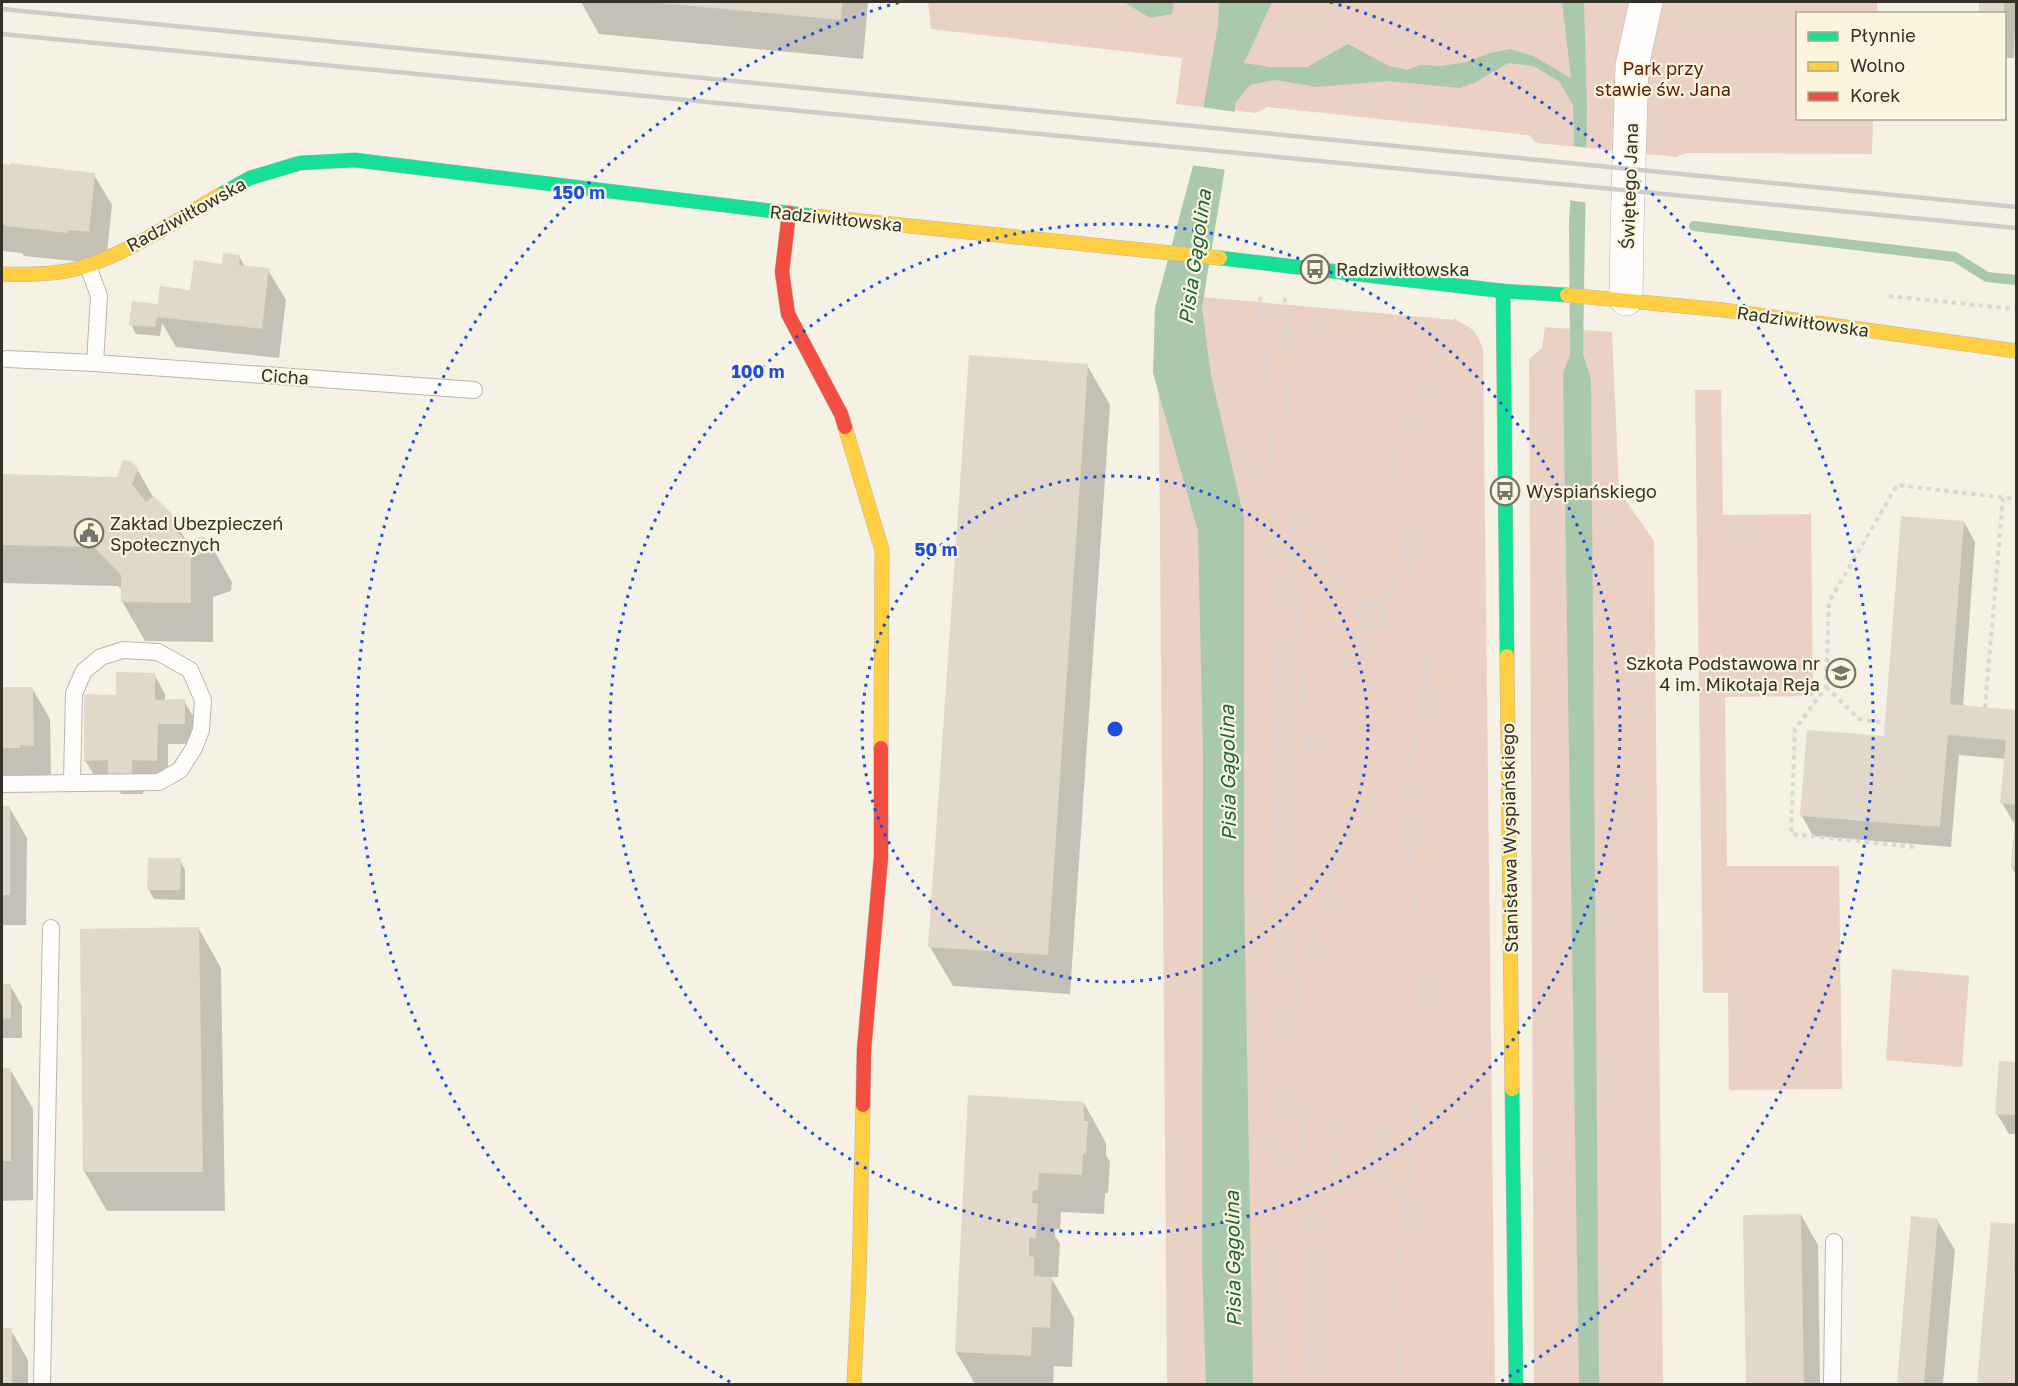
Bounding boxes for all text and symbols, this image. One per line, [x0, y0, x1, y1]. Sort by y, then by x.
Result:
legend [1796, 12, 2006, 120]
text: Płynnie [1850, 24, 1916, 46]
text: Wolno [1850, 54, 1905, 76]
park label: Park przy stawie św. Jana [1595, 57, 1731, 100]
text: Korek [1850, 84, 1900, 106]
street label: Świętego Jana [1616, 122, 1642, 250]
street label: Radziwiłłowska [122, 172, 250, 256]
text: 150 m [553, 181, 605, 203]
water label: Pisia Gągolina [1173, 187, 1216, 326]
street label: Radziwiłłowska [768, 200, 904, 236]
bus stop icon: Radziwiłłowska [1299, 253, 1331, 285]
place label: Radziwiłłowska [1336, 258, 1470, 280]
street label: Radziwiłłowska [1735, 301, 1871, 341]
text: 100 m [732, 360, 784, 382]
street label: Cicha [260, 363, 310, 389]
bus stop icon: Wyspiańskiego [1489, 475, 1521, 507]
place label: Wyspiańskiego [1526, 480, 1657, 502]
place label: Zakład Ubezpieczeń Społecznych [110, 512, 283, 555]
public building icon: Zakład Ubezpieczeń Społecznych [73, 517, 105, 549]
text: 50 m [915, 538, 957, 560]
place label: Szkoła Podstawowa nr 4 im. Mikołaja Reja [1626, 652, 1820, 695]
school or university icon: Szkoła Podstawowa nr 4 im. Mikołaja Reja [1825, 657, 1857, 689]
water label: Pisia Gągolina [1214, 704, 1241, 841]
centre of rings [1105, 719, 1125, 739]
street label: Stanisława Wyspiańskiego [1496, 723, 1522, 953]
water label: Pisia Gągolina [1219, 1190, 1246, 1327]

